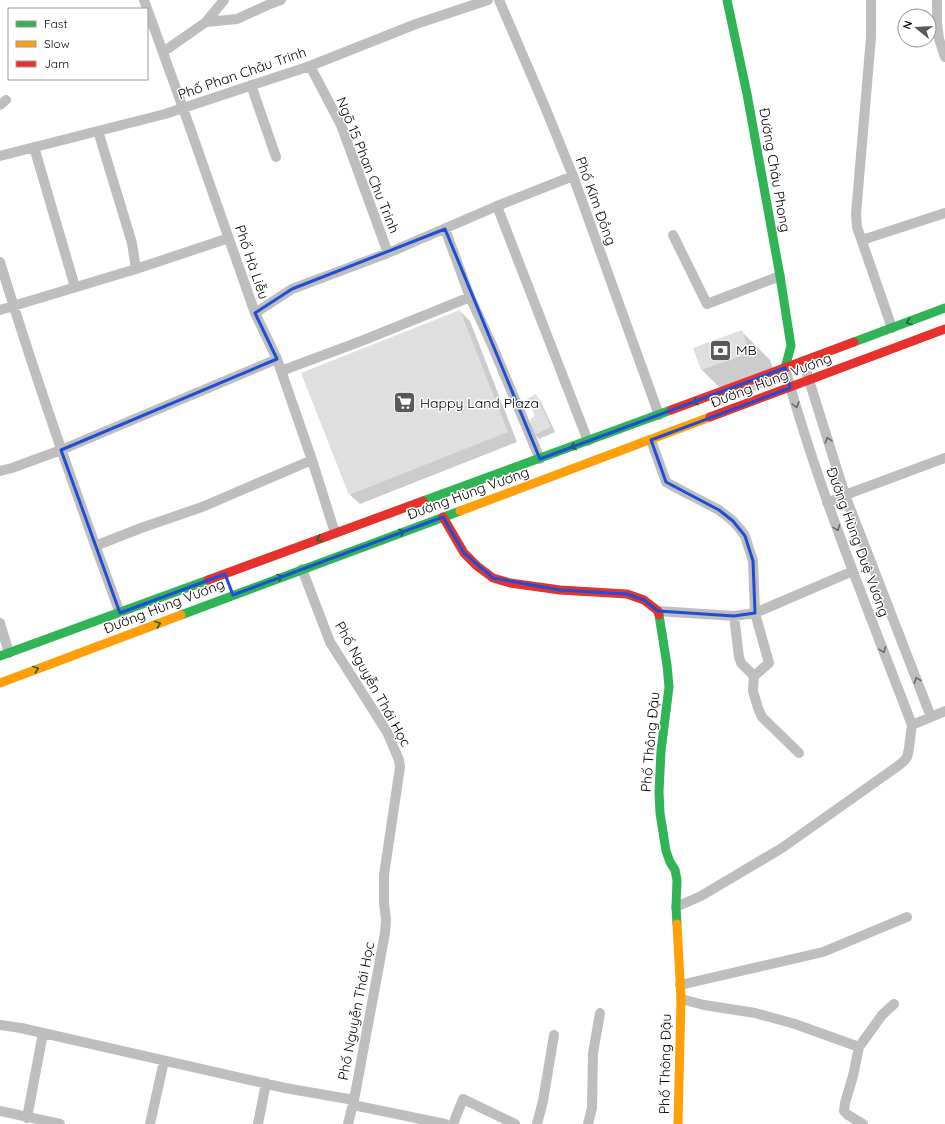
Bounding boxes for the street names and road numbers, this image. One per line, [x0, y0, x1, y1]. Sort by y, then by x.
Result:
street label: Phố Phan Châu Trinh [175, 43, 309, 103]
street label: Ngõ 15 Phan Chu Trinh [332, 94, 404, 236]
street label: Đường Châu Phong [755, 106, 795, 234]
street label: Phố Kim Đồng [572, 154, 620, 248]
street label: Phố Hà Liễu [231, 223, 273, 301]
street label: Đường Hùng Vương [708, 349, 834, 411]
street label: Đường Hùng Vương [405, 463, 531, 523]
street label: Đường Hùng Duệ Vương [823, 465, 893, 619]
street label: Đường Hùng Vương [101, 575, 227, 637]
street label: Phố Nguyễn Thái Học [331, 618, 415, 750]
street label: Phố Thông Đậu [637, 691, 663, 793]
street label: Phố Nguyễn Thái Học [334, 940, 378, 1082]
street label: Phố Thông Đậu [655, 1014, 675, 1114]

